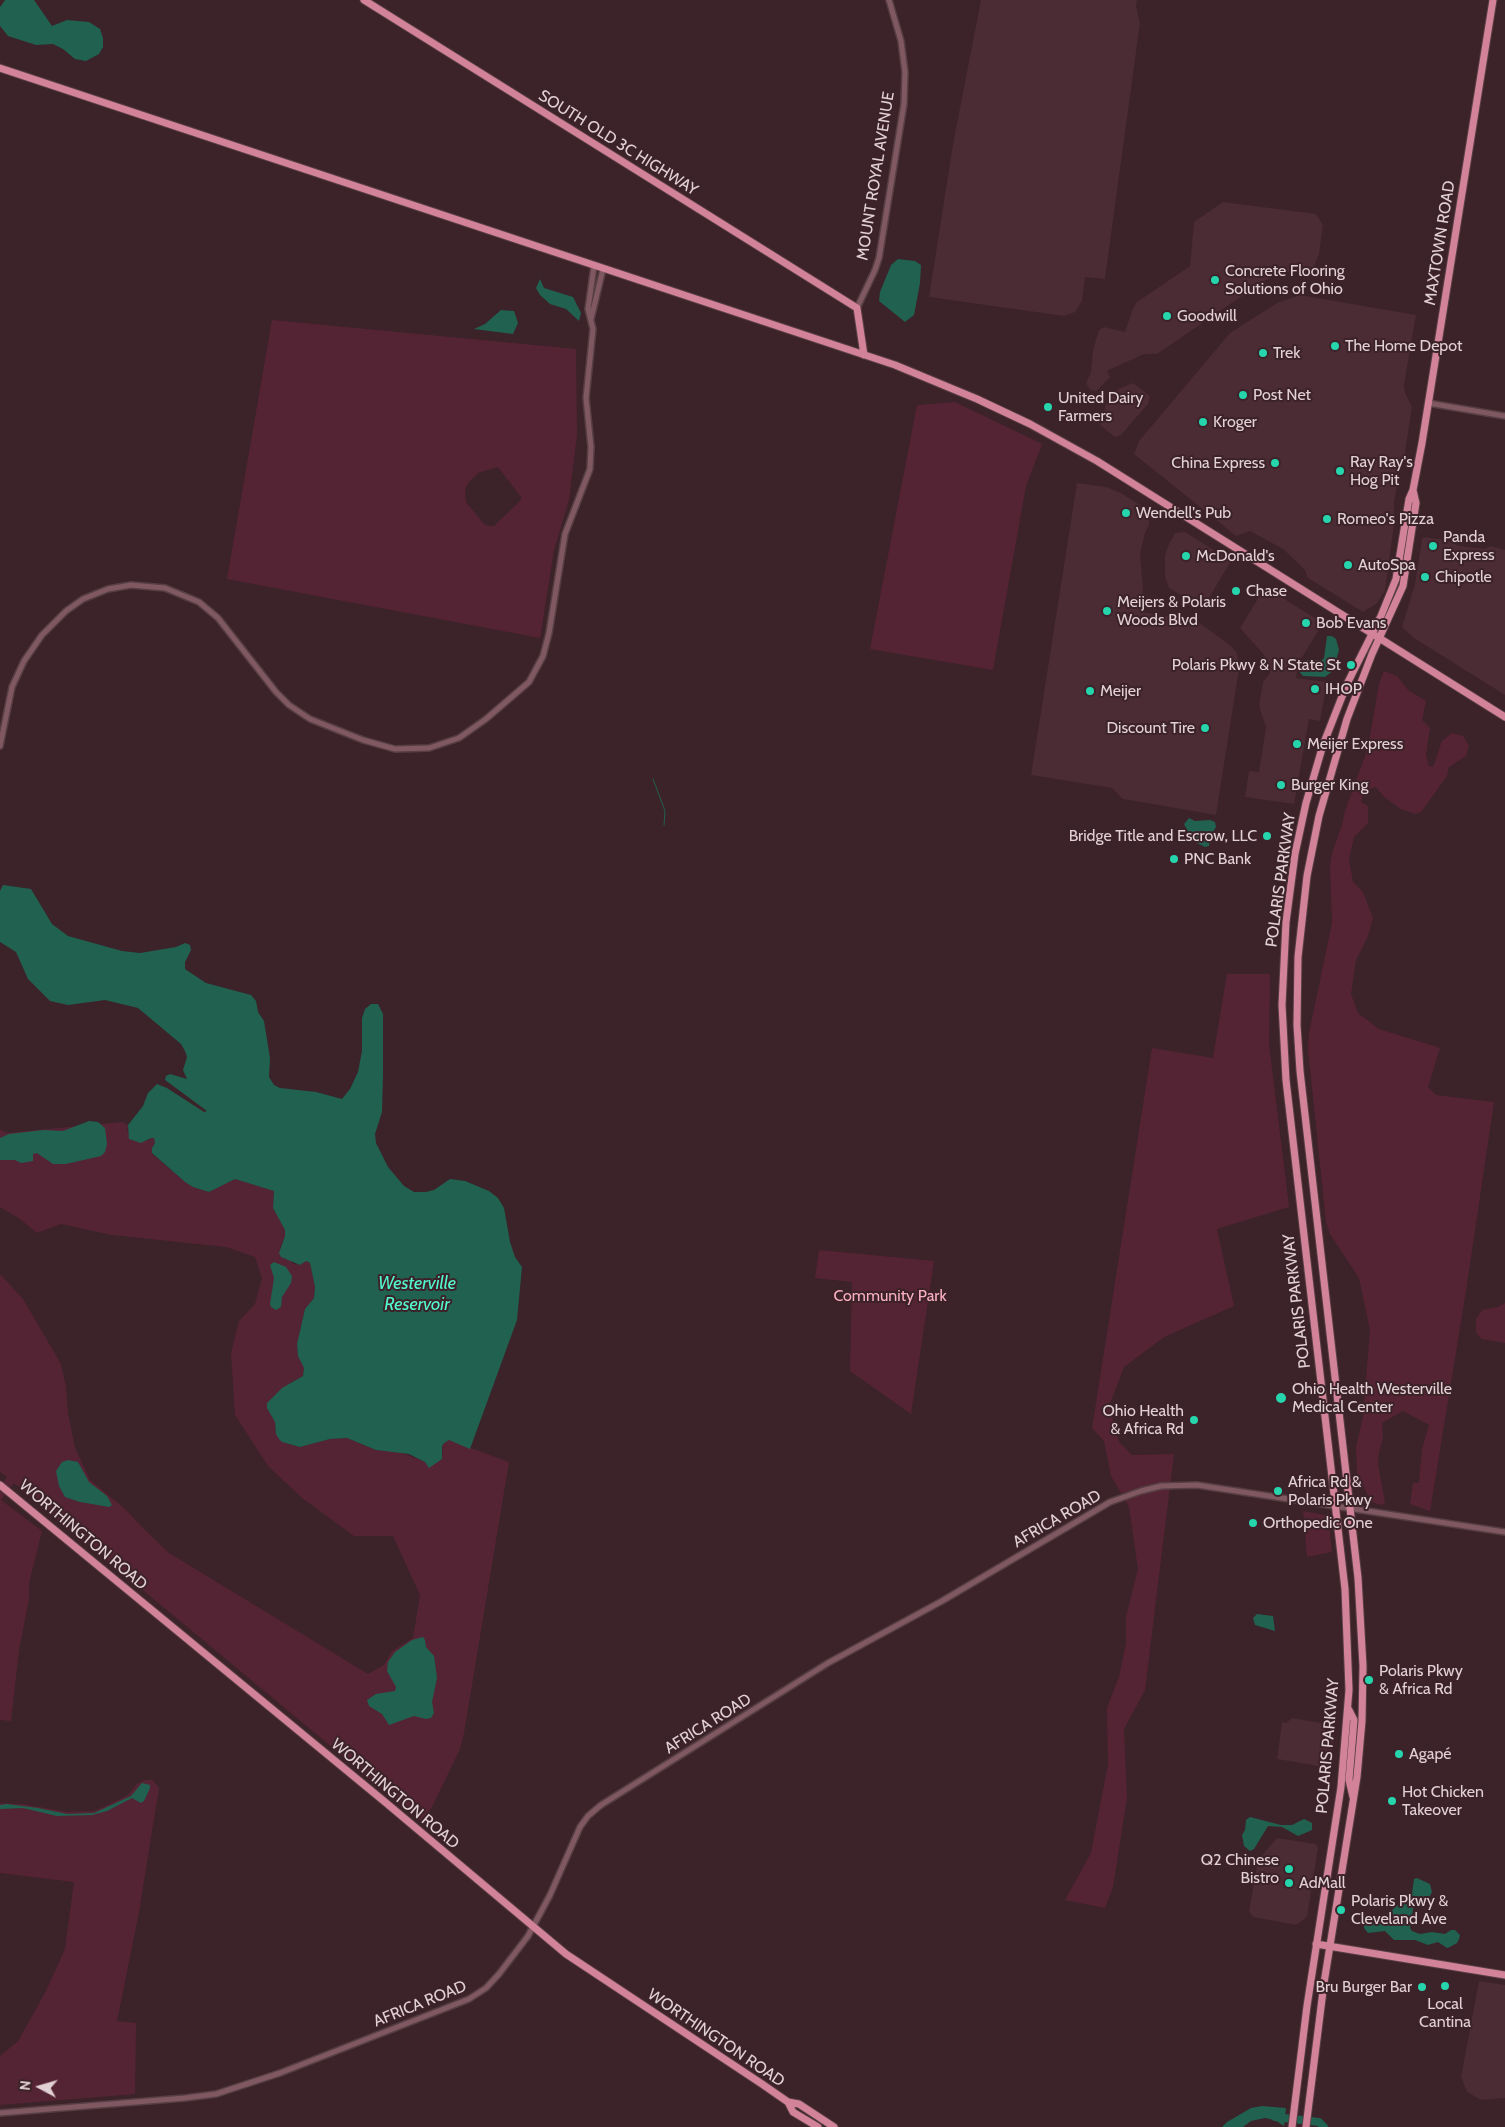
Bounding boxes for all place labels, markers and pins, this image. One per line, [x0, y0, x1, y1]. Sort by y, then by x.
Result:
place label: Concrete Flooring Solutions of Ohio [1225, 261, 1345, 299]
marker: Concrete Flooring Solutions of Ohio [1209, 274, 1221, 286]
place label: Goodwill [1177, 306, 1237, 326]
marker: Goodwill [1161, 310, 1173, 322]
place label: The Home Depot [1345, 336, 1462, 356]
marker: The Home Depot [1329, 340, 1341, 352]
place label: Trek [1273, 343, 1300, 363]
marker: Trek [1257, 347, 1269, 359]
place label: Post Net [1253, 385, 1311, 405]
place label: United Dairy Farmers [1058, 388, 1143, 426]
marker: Post Net [1237, 389, 1249, 401]
marker: United Dairy Farmers [1042, 401, 1054, 413]
place label: Kroger [1213, 412, 1257, 432]
marker: Kroger [1197, 416, 1209, 428]
place label: Ray Ray's Hog Pit [1350, 452, 1413, 490]
place label: China Express [1171, 453, 1265, 473]
marker: China Express [1269, 457, 1281, 469]
marker: Ray Ray's Hog Pit [1334, 465, 1346, 477]
place label: Wendell's Pub [1136, 503, 1231, 523]
marker: Wendell's Pub [1120, 507, 1132, 519]
place label: Romeo's Pizza [1337, 509, 1434, 529]
marker: Romeo's Pizza [1321, 513, 1333, 525]
place label: Panda Express [1443, 527, 1495, 565]
marker: Panda Express [1427, 540, 1439, 552]
place label: McDonald's [1196, 546, 1275, 566]
marker: McDonald's [1180, 550, 1192, 562]
place label: AutoSpa [1358, 555, 1416, 575]
marker: AutoSpa [1342, 559, 1354, 571]
place label: Chipotle [1435, 567, 1492, 587]
marker: Chipotle [1419, 571, 1431, 583]
place label: Chase [1246, 581, 1287, 601]
marker: Chase [1230, 585, 1242, 597]
place label: Meijers & Polaris Woods Blvd [1117, 592, 1226, 630]
marker: Meijers & Polaris Woods Blvd [1101, 605, 1113, 617]
place label: Bob Evans [1316, 613, 1386, 633]
marker: Bob Evans [1300, 617, 1312, 629]
place label: Polaris Pkwy & N State St [1172, 655, 1341, 675]
marker: Polaris Pkwy & N State St [1345, 659, 1357, 671]
place label: IHOP [1325, 679, 1362, 699]
place label: Meijer [1100, 681, 1141, 701]
marker: IHOP [1309, 683, 1321, 695]
marker: Meijer [1084, 685, 1096, 697]
place label: Discount Tire [1107, 718, 1195, 738]
marker: Discount Tire [1199, 722, 1211, 734]
place label: Meijer Express [1307, 734, 1403, 754]
marker: Meijer Express [1291, 738, 1303, 750]
place label: Burger King [1291, 775, 1368, 795]
marker: Burger King [1275, 779, 1287, 791]
place label: Bridge Title and Escrow, LLC [1069, 826, 1257, 846]
marker: Bridge Title and Escrow, LLC [1261, 830, 1273, 842]
place label: PNC Bank [1184, 849, 1251, 869]
marker: PNC Bank [1168, 853, 1180, 865]
place label: Ohio Health Westerville Medical Center [1292, 1379, 1452, 1417]
marker: Ohio Health Westerville Medical Center [1274, 1391, 1288, 1405]
place label: Ohio Health & Africa Rd [1103, 1401, 1184, 1439]
marker: Ohio Health & Africa Rd [1188, 1414, 1200, 1426]
place label: Africa Rd & Polaris Pkwy [1288, 1472, 1372, 1510]
marker: Africa Rd & Polaris Pkwy [1272, 1485, 1284, 1497]
place label: Orthopedic One [1263, 1513, 1373, 1533]
marker: Orthopedic One [1247, 1517, 1259, 1529]
place label: Polaris Pkwy & Africa Rd [1379, 1661, 1463, 1699]
marker: Polaris Pkwy & Africa Rd [1363, 1674, 1375, 1686]
place label: Agapé [1409, 1744, 1451, 1764]
marker: Agapé [1393, 1748, 1405, 1760]
place label: Hot Chicken Takeover [1402, 1782, 1484, 1820]
marker: Hot Chicken Takeover [1386, 1795, 1398, 1807]
place label: Q2 Chinese Bistro [1201, 1850, 1279, 1888]
marker: Q2 Chinese Bistro [1283, 1863, 1295, 1875]
place label: AdMall [1299, 1873, 1345, 1893]
marker: AdMall [1283, 1877, 1295, 1889]
place label: Polaris Pkwy & Cleveland Ave [1351, 1891, 1448, 1929]
marker: Polaris Pkwy & Cleveland Ave [1335, 1904, 1347, 1916]
place label: Bru Burger Bar [1316, 1977, 1412, 1997]
marker: Local Cantina [1439, 1980, 1451, 1992]
marker: Bru Burger Bar [1416, 1981, 1428, 1993]
place label: Local Cantina [1419, 1994, 1471, 2032]

